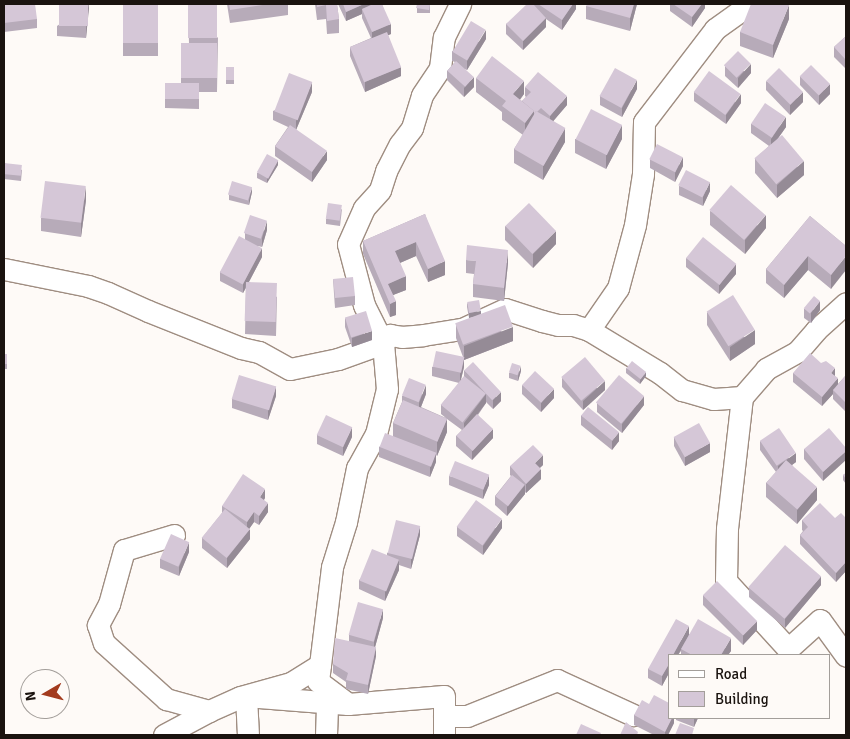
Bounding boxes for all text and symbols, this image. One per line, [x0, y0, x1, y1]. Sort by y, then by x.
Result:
legend [668, 654, 830, 719]
text: Road [715, 665, 747, 683]
north arrow [20, 669, 70, 719]
text: N [22, 690, 40, 702]
text: Building [715, 690, 769, 708]

